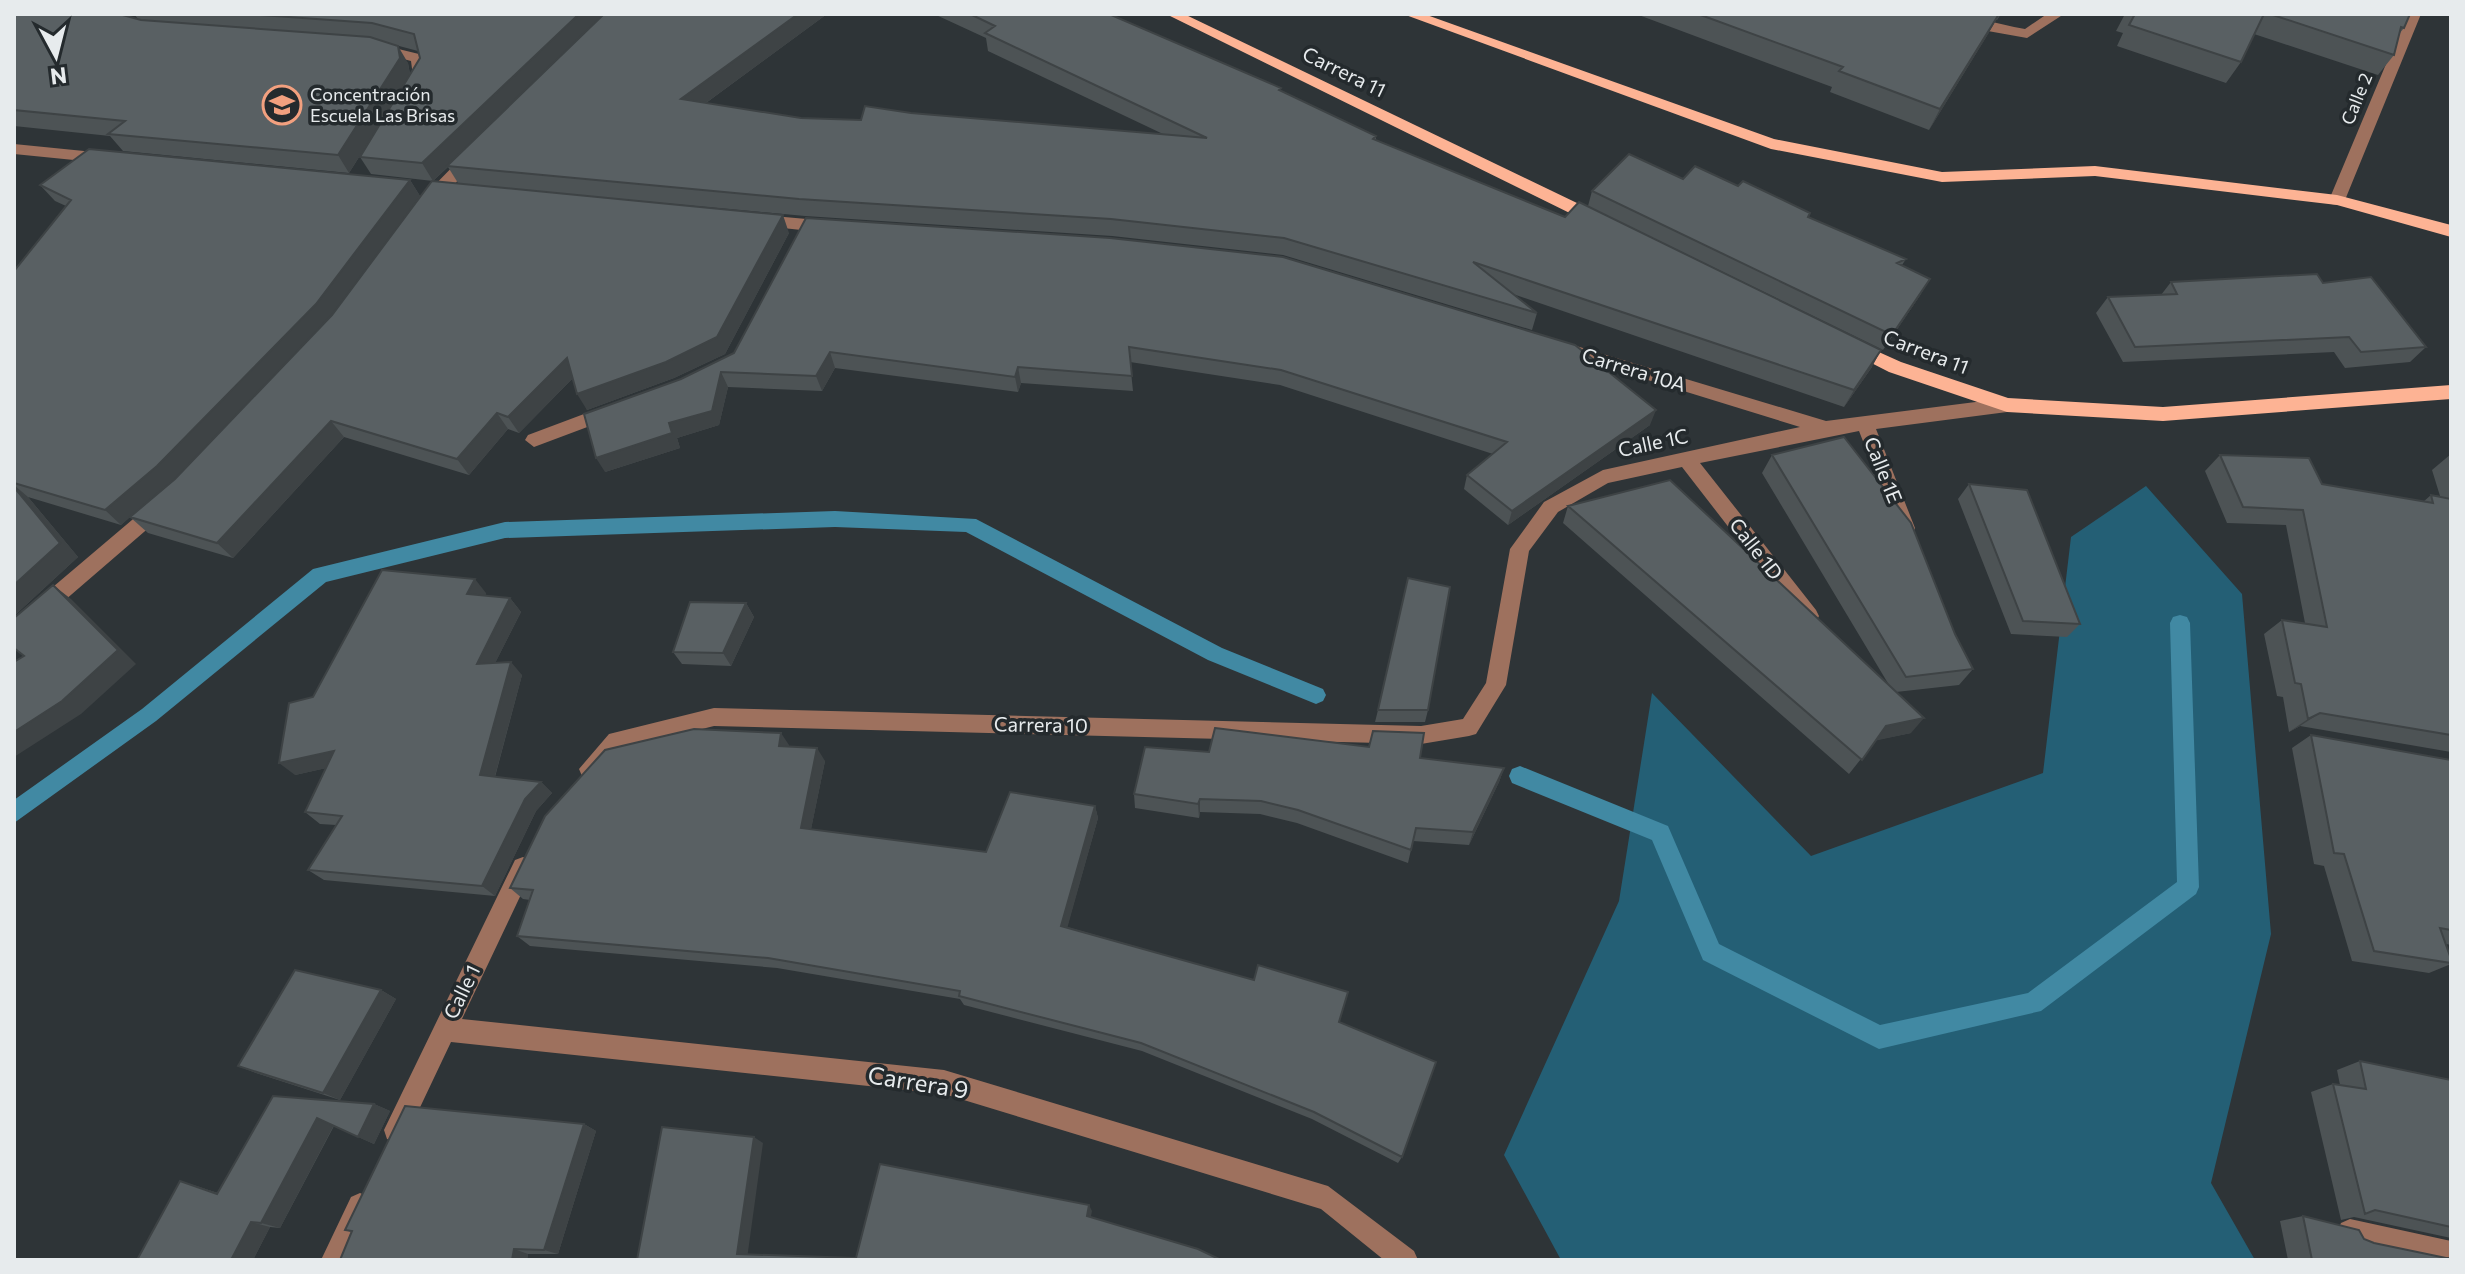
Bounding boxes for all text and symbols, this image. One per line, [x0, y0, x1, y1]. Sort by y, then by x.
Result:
north arrow [16, 16, 96, 96]
street label: Carrera 11 [1299, 41, 1390, 102]
text: N [49, 62, 68, 91]
street label: Calle 2 [2336, 70, 2376, 128]
place label: Concentración Escuela Las Brisas [310, 83, 455, 126]
school or university icon: Concentración Escuela Las Brisas [261, 84, 303, 126]
street label: Carrera 11 [1880, 324, 1972, 378]
street label: Carrera 10A [1579, 342, 1689, 396]
street label: Calle 1C [1616, 423, 1690, 461]
street label: Calle 1E [1860, 433, 1908, 506]
street label: Calle 1D [1725, 513, 1788, 584]
street label: Carrera 10 [994, 711, 1088, 737]
street label: Calle 1 [438, 961, 484, 1023]
street label: Carrera 9 [866, 1059, 971, 1104]

